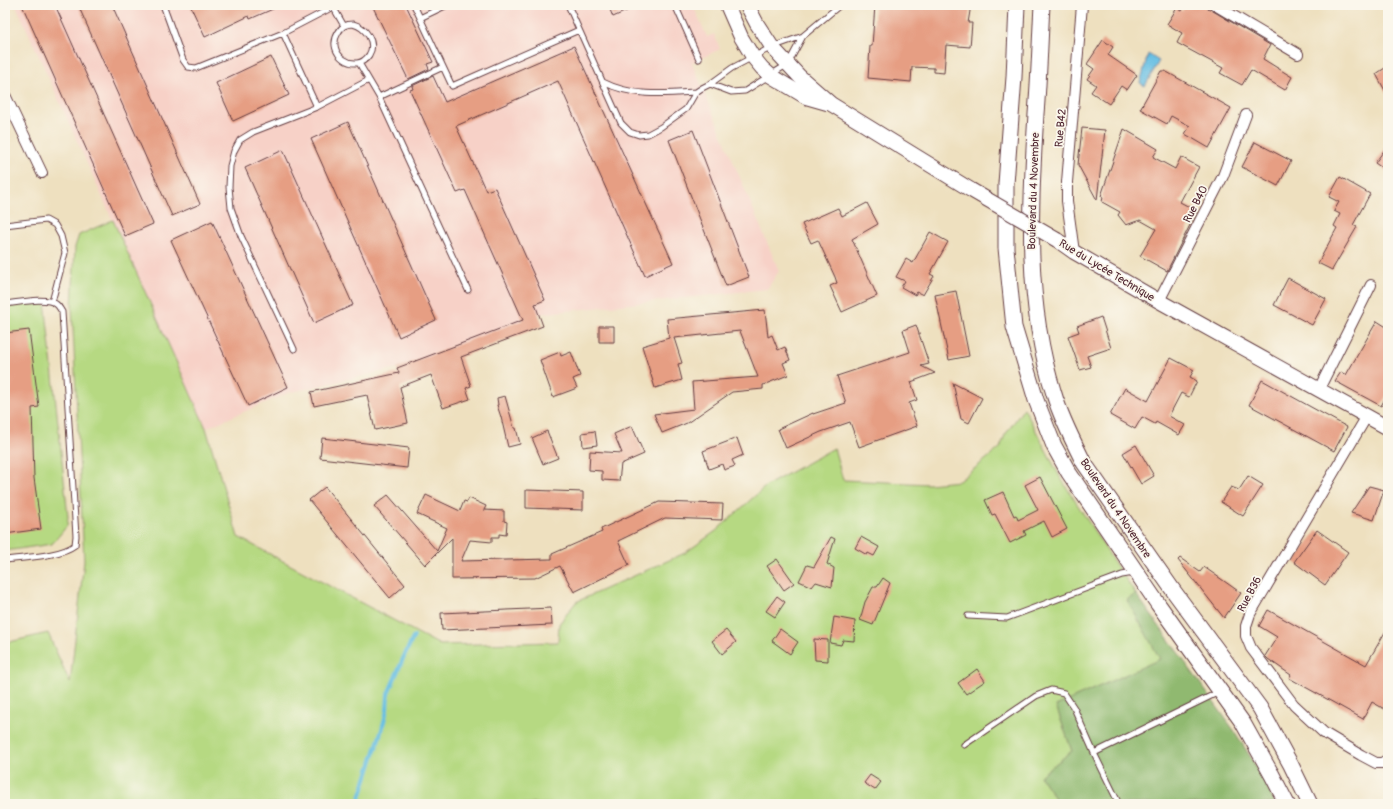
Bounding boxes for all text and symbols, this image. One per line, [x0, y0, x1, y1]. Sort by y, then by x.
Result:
street label: Rue B42 [1052, 108, 1069, 148]
street label: Boulevard du 4 Novembre [1025, 132, 1042, 250]
street label: Rue B40 [1181, 184, 1210, 225]
street label: Rue du Lycée Technique [1057, 237, 1157, 304]
street label: Boulevard du 4 Novembre [1077, 456, 1154, 561]
street label: Rue B36 [1235, 574, 1264, 614]

